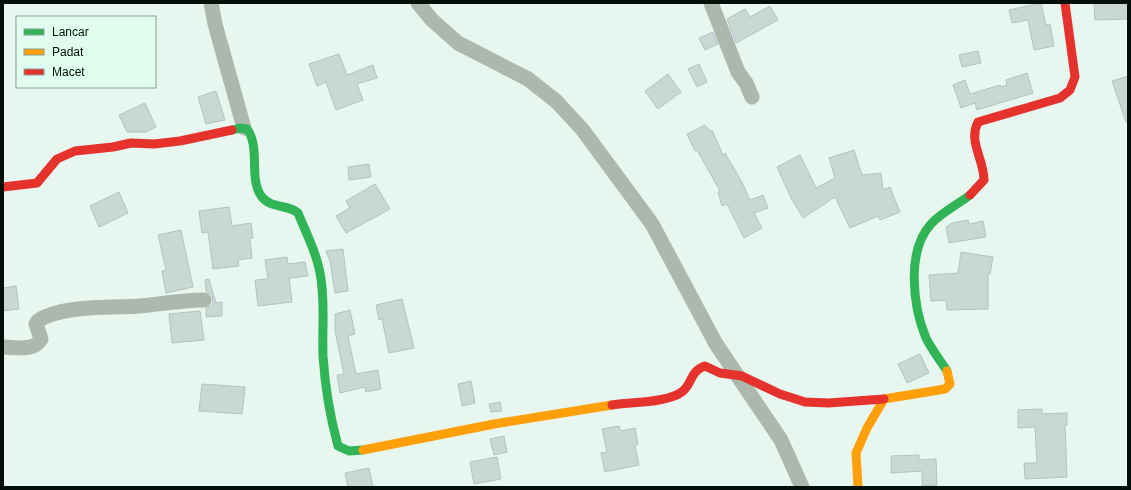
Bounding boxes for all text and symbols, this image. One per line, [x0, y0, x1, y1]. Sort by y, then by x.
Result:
legend [16, 16, 156, 88]
text: Lancar [52, 25, 89, 39]
text: Padat [52, 45, 84, 59]
text: Macet [52, 65, 85, 79]

